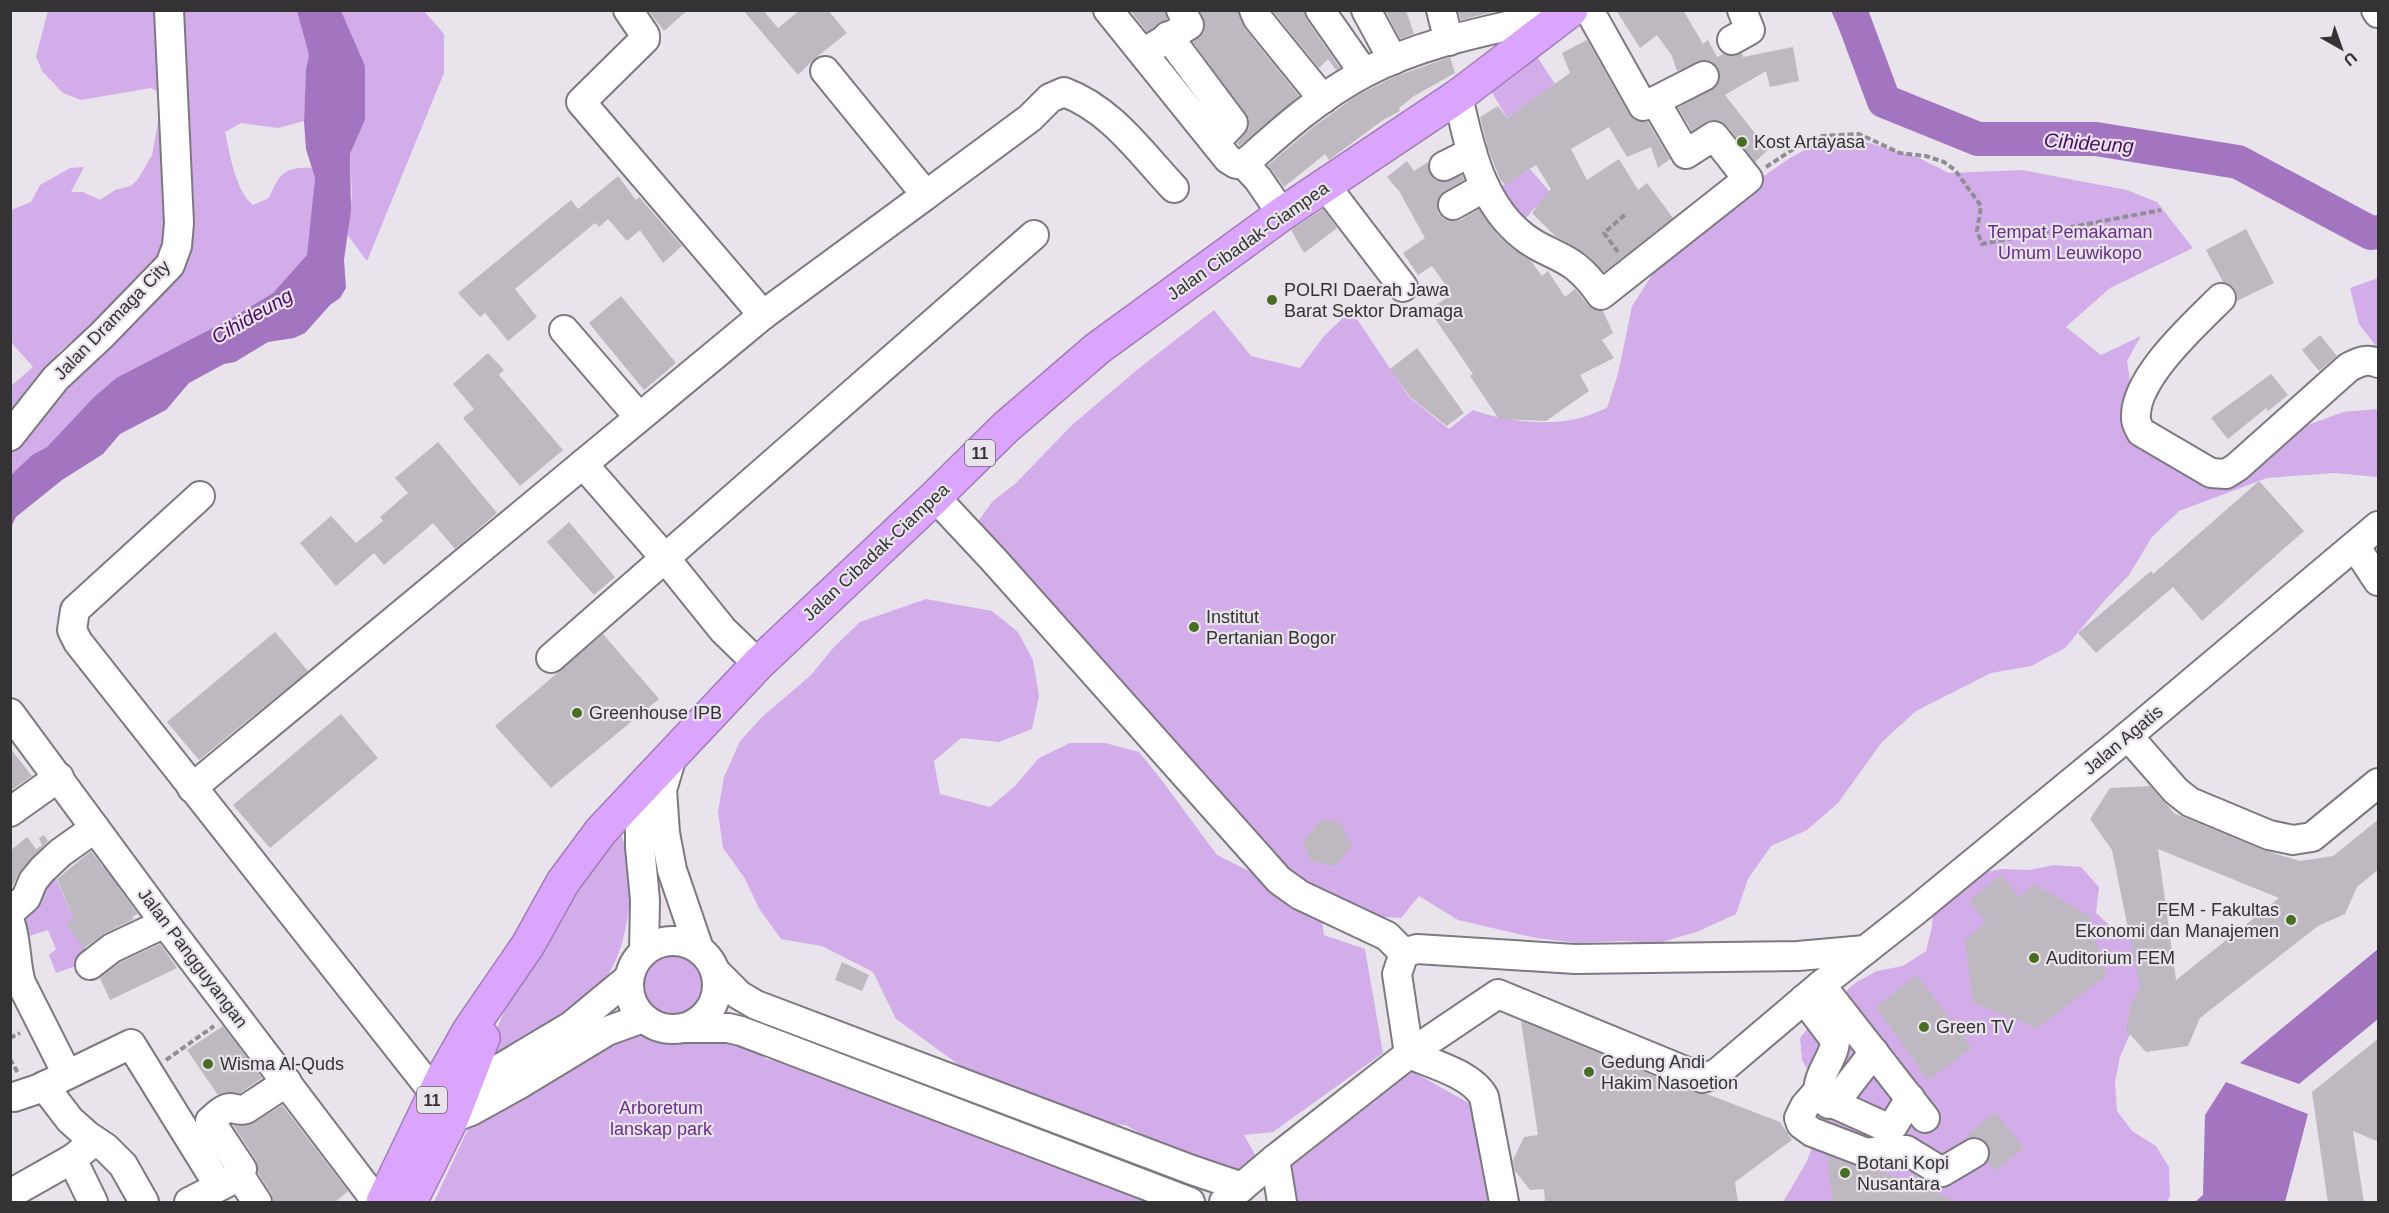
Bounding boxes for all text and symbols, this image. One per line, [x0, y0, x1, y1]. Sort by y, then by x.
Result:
north arrow [2311, 18, 2371, 78]
text: U [2340, 49, 2360, 69]
water label: Cihideung [2043, 129, 2135, 157]
place label: Kost Artayasa [1754, 132, 1866, 152]
marker: Kost Artayasa [1735, 135, 1749, 149]
street label: Jalan Cibadak-Ciampea [1164, 177, 1333, 304]
park label: Tempat Pemakaman Umum Leuwikopo [1987, 222, 2153, 263]
street label: Jalan Dramaga City [50, 256, 174, 384]
place label: POLRI Daerah Jawa Barat Sektor Dramaga [1284, 280, 1464, 321]
water label: Cihideung [207, 284, 297, 348]
marker: POLRI Daerah Jawa Barat Sektor Dramaga [1265, 293, 1279, 307]
road number: 11 [965, 440, 995, 466]
street label: Jalan Cibadak-Ciampea [799, 479, 954, 625]
place label: Institut Pertanian Bogor [1206, 607, 1336, 648]
marker: Institut Pertanian Bogor [1187, 620, 1201, 634]
street label: Jalan Agatis [2079, 701, 2167, 779]
place label: Greenhouse IPB [589, 703, 722, 723]
marker: Greenhouse IPB [570, 706, 584, 720]
street label: Jalan Pangguyangan [134, 884, 252, 1032]
place label: FEM - Fakultas Ekonomi dan Manajemen [2075, 900, 2279, 941]
marker: FEM - Fakultas Ekonomi dan Manajemen [2284, 913, 2298, 927]
place label: Auditorium FEM [2046, 948, 2175, 968]
marker: Auditorium FEM [2027, 951, 2041, 965]
place label: Green TV [1936, 1017, 2014, 1037]
marker: Green TV [1917, 1020, 1931, 1034]
place label: Gedung Andi Hakim Nasoetion [1601, 1052, 1738, 1093]
place label: Wisma Al-Quds [220, 1054, 344, 1074]
marker: Wisma Al-Quds [201, 1057, 215, 1071]
marker: Gedung Andi Hakim Nasoetion [1582, 1065, 1596, 1079]
road number: 11 [417, 1087, 447, 1113]
park label: Arboretum lanskap park [610, 1098, 713, 1139]
place label: Botani Kopi Nusantara [1857, 1153, 1949, 1194]
marker: Botani Kopi Nusantara [1838, 1166, 1852, 1180]

